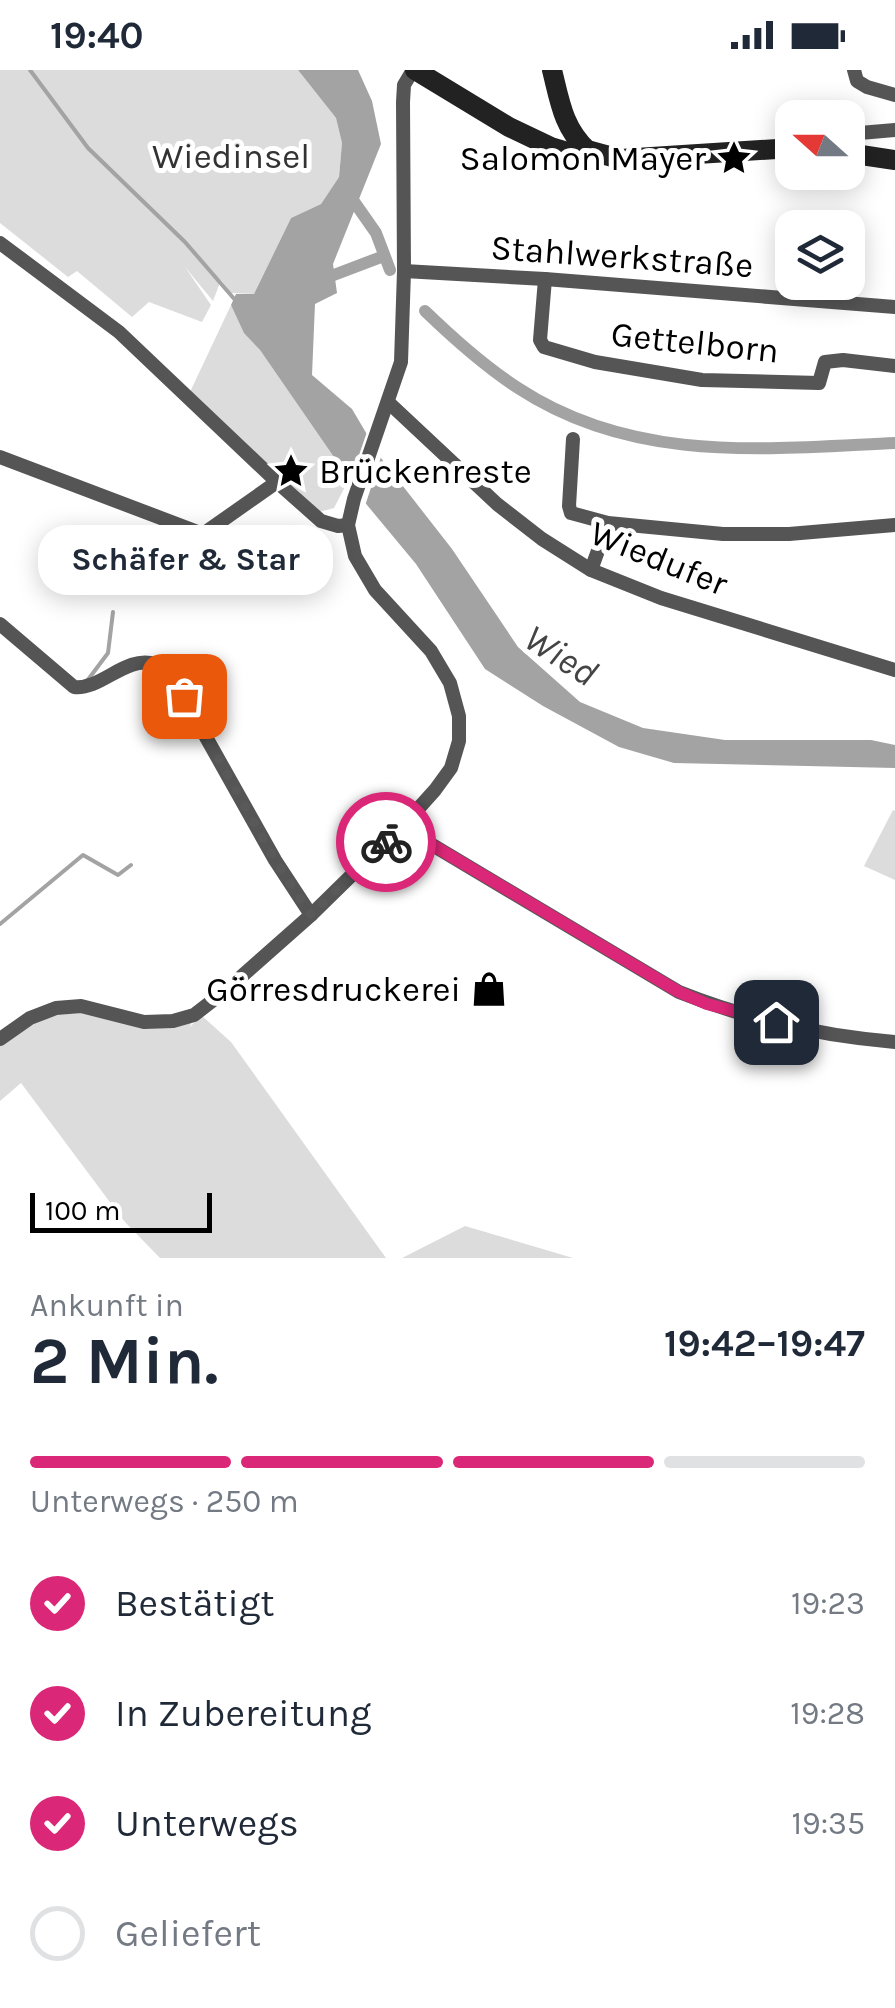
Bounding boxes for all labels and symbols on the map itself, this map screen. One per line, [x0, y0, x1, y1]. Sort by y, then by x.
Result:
north arrow [775, 100, 865, 190]
park label: Wiedinsel [152, 136, 310, 177]
place label: Salomon Mayer [460, 138, 706, 179]
place icon: Salomon Mayer [715, 139, 753, 177]
street label: Stahlwerkstraße [489, 227, 755, 286]
street label: Gettelborn [609, 313, 781, 372]
place label: Brückenreste [319, 451, 532, 492]
place icon: Brückenreste [272, 452, 310, 490]
street label: Wiedufer [584, 512, 734, 605]
callout: Schäfer & Star [36, 526, 332, 596]
water label: Wied [515, 615, 606, 696]
pin [142, 654, 227, 739]
courier [336, 792, 436, 892]
place label: Görresdruckerei [206, 969, 461, 1010]
shop icon: Görresdruckerei [470, 970, 508, 1008]
pin [734, 980, 819, 1065]
scale bar [30, 1188, 212, 1232]

